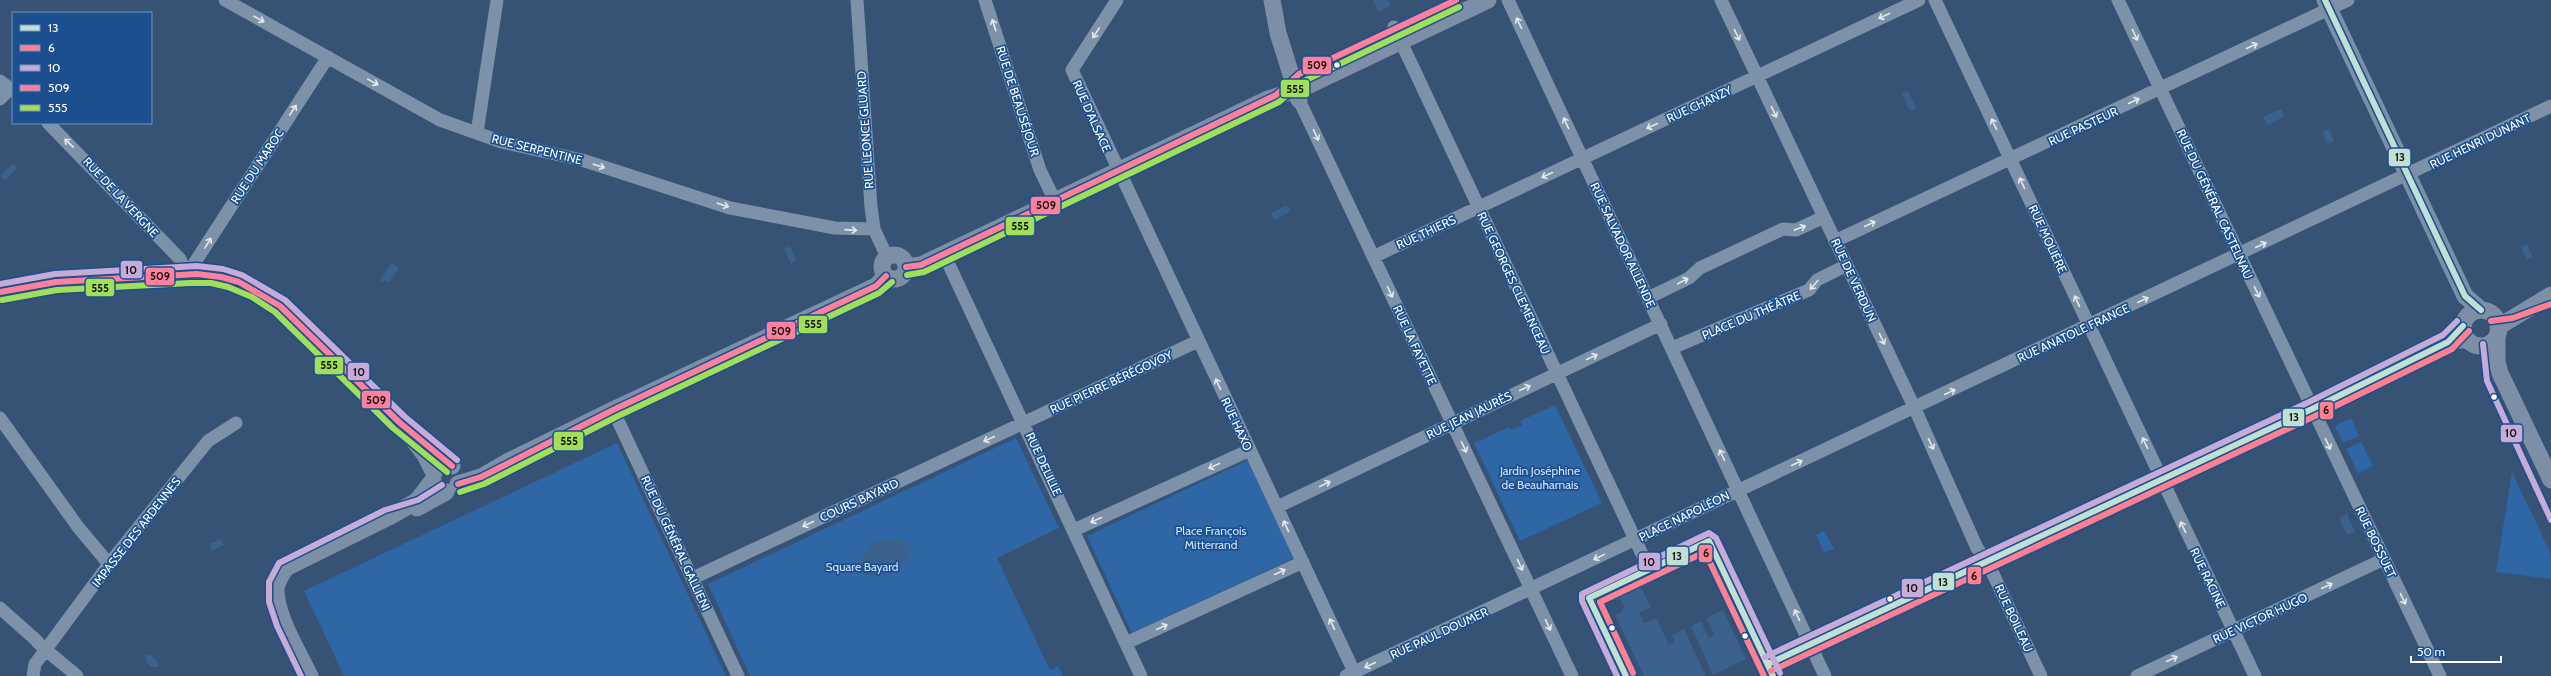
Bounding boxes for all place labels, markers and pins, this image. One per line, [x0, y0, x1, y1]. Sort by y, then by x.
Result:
unlabelled marker [1332, 60, 1342, 70]
unlabelled marker [2489, 392, 2499, 402]
unlabelled marker [1885, 594, 1895, 604]
unlabelled marker [1607, 623, 1617, 633]
unlabelled marker [1740, 631, 1750, 641]

